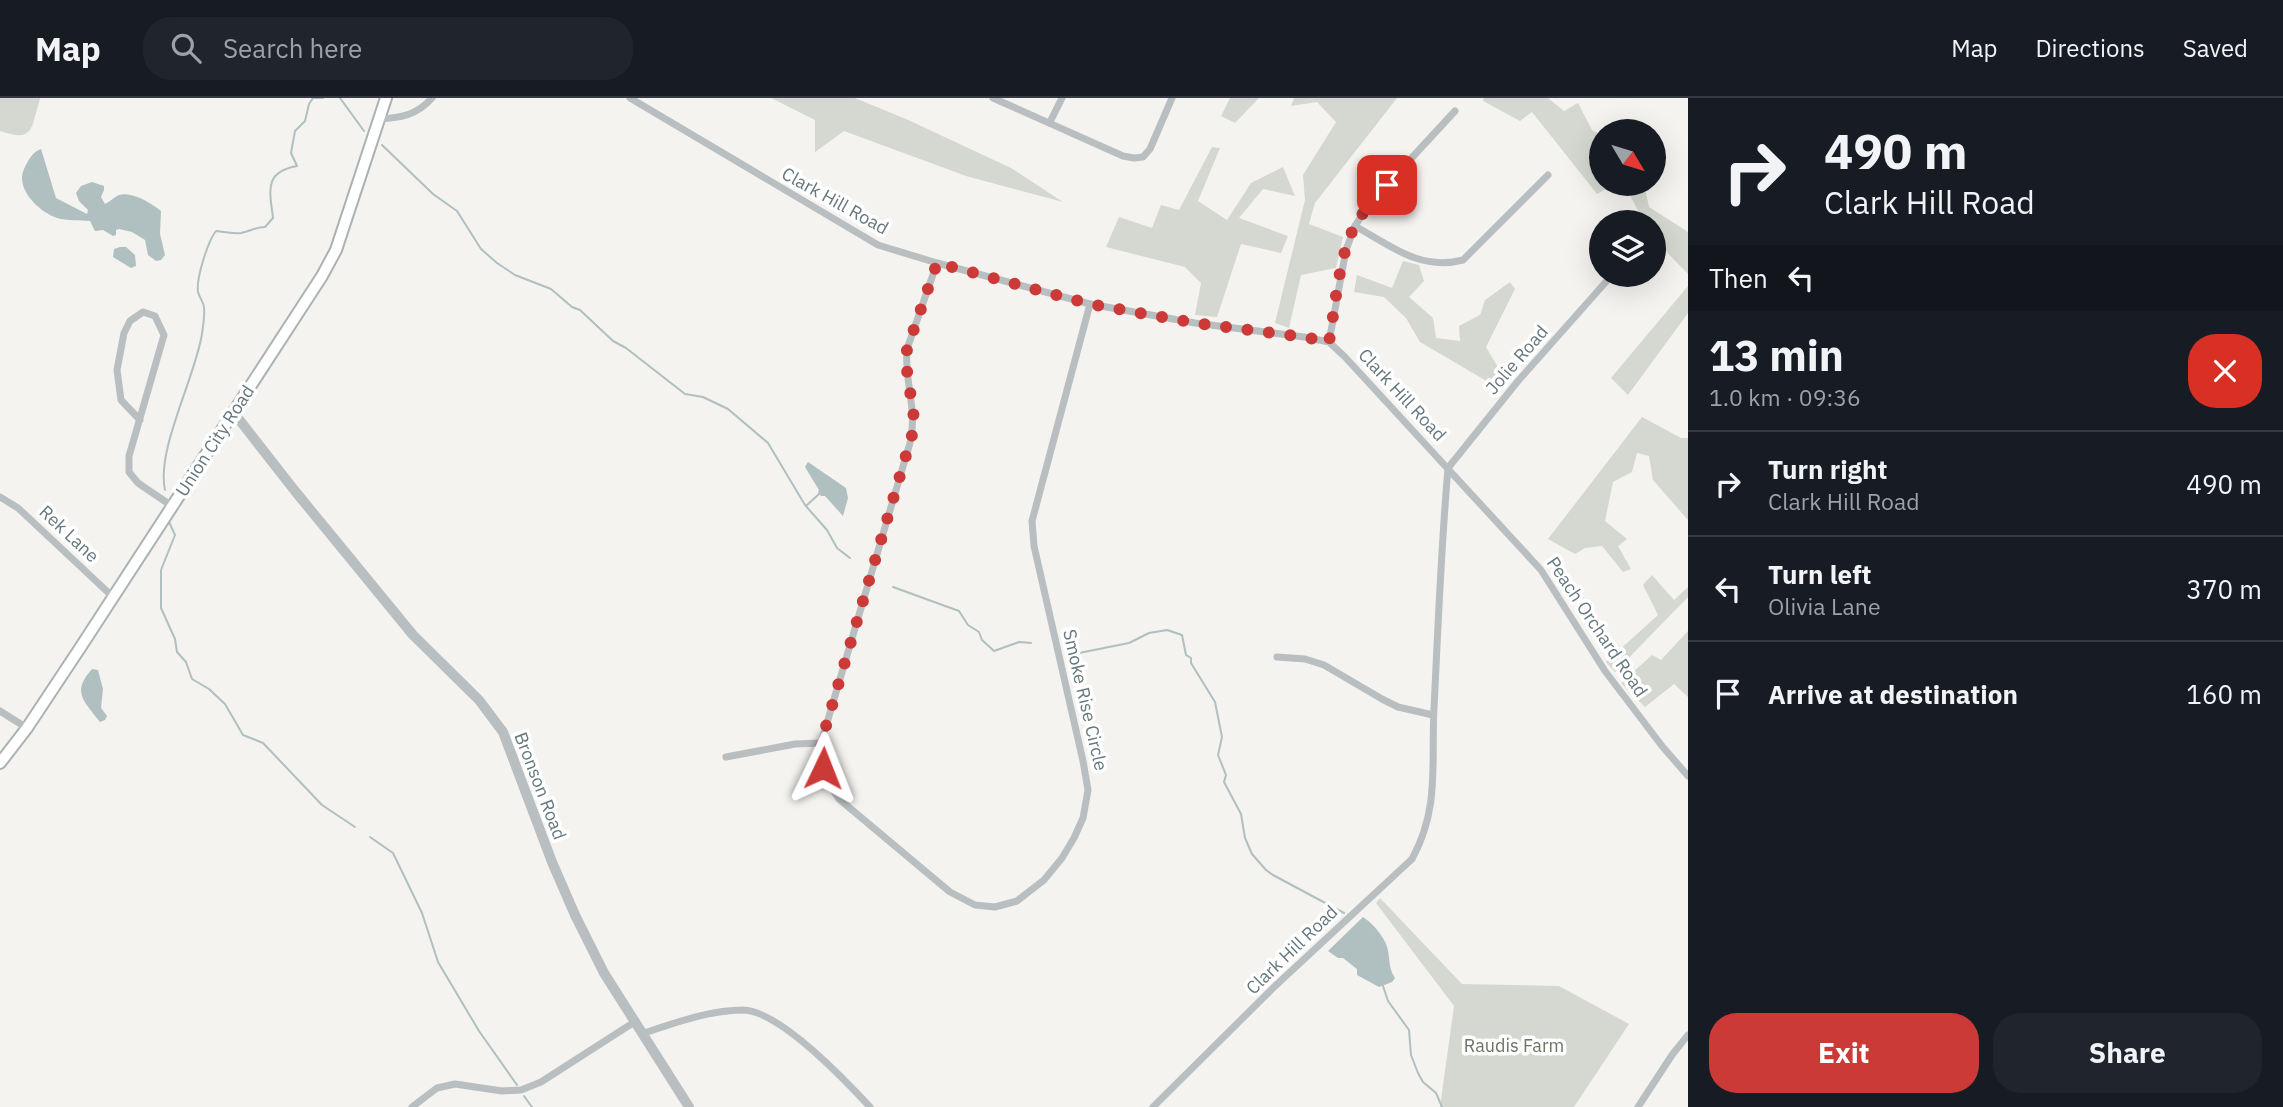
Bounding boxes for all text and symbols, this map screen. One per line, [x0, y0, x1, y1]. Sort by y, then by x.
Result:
search box [143, 17, 633, 80]
text: Map [35, 27, 101, 70]
icon: search [167, 29, 205, 67]
text: Search here [223, 31, 362, 65]
text: Map [1951, 32, 1997, 64]
text: Directions [2035, 32, 2145, 64]
text: Saved [2183, 32, 2248, 64]
north arrow [1589, 119, 1666, 196]
map controls [1589, 119, 1666, 287]
text: 490 m [1824, 119, 1968, 182]
icon: right [1709, 126, 1800, 217]
pin [1357, 155, 1417, 215]
street label: Clark Hill Road [778, 162, 893, 239]
icon: arrive [1368, 166, 1406, 204]
text: Clark Hill Road [1824, 181, 2035, 223]
button: layers [1589, 210, 1666, 287]
icon: left [1782, 259, 1820, 297]
text: Then [1709, 261, 1768, 295]
street label: Jolie Road [1480, 320, 1553, 399]
text: 13 min [1709, 328, 1844, 383]
button: close [2188, 334, 2262, 408]
street label: Clark Hill Road [1354, 343, 1451, 446]
street label: Union City Road [170, 381, 259, 501]
text: 1.0 km · 09:36 [1709, 382, 1861, 412]
text: Turn right [1768, 452, 1887, 486]
icon: right [1709, 465, 1747, 503]
text: 490 m [2186, 467, 2262, 501]
text: Clark Hill Road [1768, 486, 1920, 516]
street label: Rek Lane [35, 500, 104, 567]
street label: Peach Orchard Road [1542, 552, 1653, 701]
text: Turn left [1768, 557, 1871, 591]
icon: left [1709, 570, 1747, 608]
text: 370 m [2186, 572, 2262, 606]
text: Olivia Lane [1768, 591, 1881, 621]
street label: Smoke Rise Circle [1058, 627, 1113, 773]
icon: arrive [1709, 675, 1747, 713]
text: Arrive at destination [1768, 677, 2018, 711]
text: 160 m [2186, 677, 2262, 711]
street label: Bronson Road [509, 729, 572, 843]
position arrow [786, 731, 860, 805]
street label: Clark Hill Road [1241, 900, 1342, 999]
button: Exit [1709, 1013, 1979, 1093]
button: Share [1993, 1013, 2262, 1093]
park label: Raudis Farm [1464, 1034, 1564, 1057]

